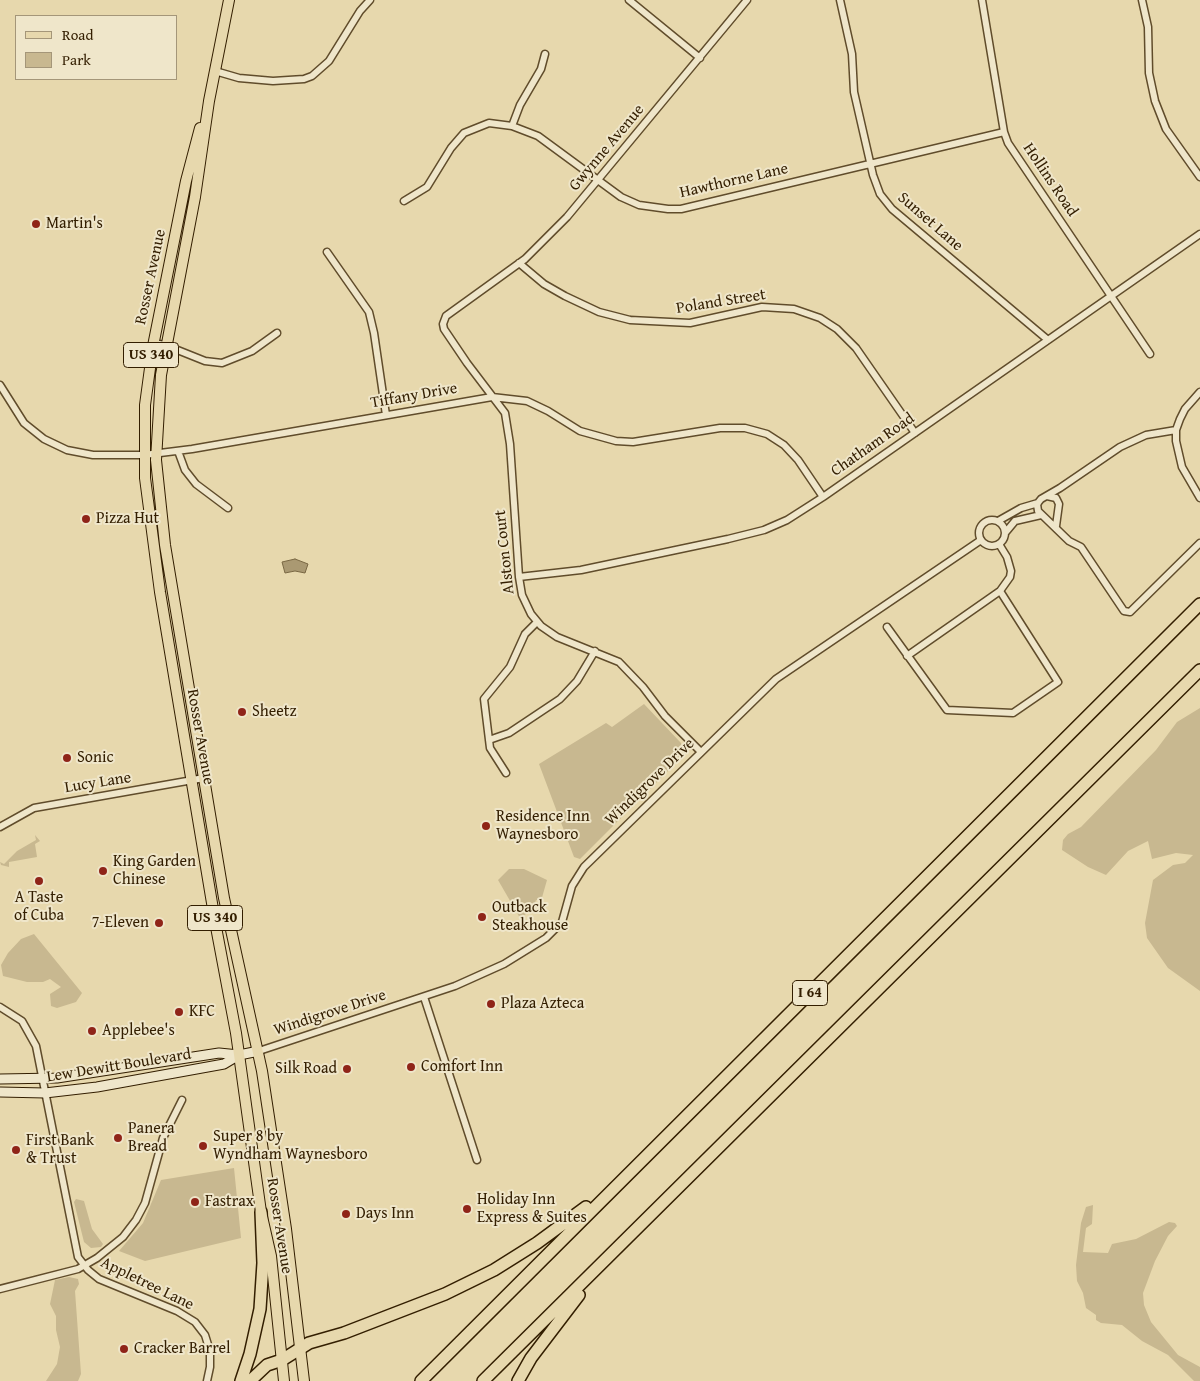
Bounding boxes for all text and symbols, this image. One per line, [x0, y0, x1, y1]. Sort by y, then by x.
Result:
legend [15, 15, 178, 80]
text: Road [62, 24, 93, 45]
text: Park [62, 49, 91, 70]
street label: Gwynne Avenue [565, 101, 649, 195]
street label: Hollins Road [1018, 140, 1082, 220]
street label: Hawthorne Lane [678, 159, 790, 203]
street label: Sunset Lane [893, 188, 967, 256]
place label: Martin's [46, 214, 103, 234]
marker: Martin's [30, 218, 42, 230]
street label: Rosser Avenue [132, 228, 170, 326]
street label: Poland Street [675, 285, 767, 319]
road number: US 340 [124, 342, 178, 368]
street label: Tiffany Drive [369, 379, 459, 413]
street label: Chatham Road [828, 409, 918, 481]
place label: Pizza Hut [96, 509, 159, 529]
street label: Alston Court [491, 509, 519, 595]
marker: Pizza Hut [80, 513, 92, 525]
street label: Rosser Avenue [182, 688, 218, 786]
place label: Sheetz [252, 702, 296, 722]
marker: Sheetz [236, 706, 248, 718]
street label: Windigrove Drive [601, 735, 699, 829]
place label: Sonic [77, 748, 114, 768]
marker: Sonic [61, 752, 73, 764]
street label: Lucy Lane [63, 768, 133, 798]
place label: Residence Inn Waynesboro [496, 807, 590, 845]
marker: Residence Inn Waynesboro [480, 820, 492, 832]
place label: King Garden Chinese [113, 852, 196, 890]
marker: King Garden Chinese [97, 865, 109, 877]
marker: A Taste of Cuba [33, 875, 45, 887]
place label: A Taste of Cuba [14, 888, 64, 926]
place label: Outback Steakhouse [492, 898, 568, 936]
road number: US 340 [188, 906, 242, 930]
marker: Outback Steakhouse [476, 911, 488, 923]
place label: 7-Eleven [92, 913, 149, 933]
marker: 7-Eleven [153, 917, 165, 929]
road number: I 64 [792, 980, 828, 1006]
street label: Windigrove Drive [272, 986, 388, 1040]
place label: Plaza Azteca [501, 994, 584, 1014]
marker: Plaza Azteca [485, 998, 497, 1010]
place label: KFC [189, 1002, 215, 1022]
marker: KFC [173, 1006, 185, 1018]
place label: Applebee's [102, 1021, 175, 1041]
marker: Applebee's [86, 1025, 98, 1037]
street label: Lew Dewitt Boulevard [45, 1045, 193, 1087]
place label: Comfort Inn [421, 1057, 503, 1077]
place label: Silk Road [275, 1059, 337, 1079]
marker: Comfort Inn [405, 1061, 417, 1073]
marker: Silk Road [341, 1063, 353, 1075]
place label: Panera Bread [128, 1119, 175, 1157]
place label: Super 8 by Wyndham Waynesboro [213, 1127, 368, 1165]
place label: First Bank & Trust [26, 1131, 94, 1169]
marker: Panera Bread [112, 1132, 124, 1144]
marker: Super 8 by Wyndham Waynesboro [197, 1140, 209, 1152]
marker: First Bank & Trust [10, 1144, 22, 1156]
street label: Rosser Avenue [262, 1177, 296, 1275]
place label: Holiday Inn Express & Suites [477, 1190, 587, 1228]
place label: Fastrax [205, 1192, 254, 1212]
marker: Fastrax [189, 1196, 201, 1208]
marker: Holiday Inn Express & Suites [461, 1203, 473, 1215]
place label: Days Inn [356, 1204, 414, 1224]
marker: Days Inn [340, 1208, 352, 1220]
street label: Appletree Lane [97, 1253, 197, 1315]
place label: Cracker Barrel [134, 1339, 231, 1359]
marker: Cracker Barrel [118, 1343, 130, 1355]

